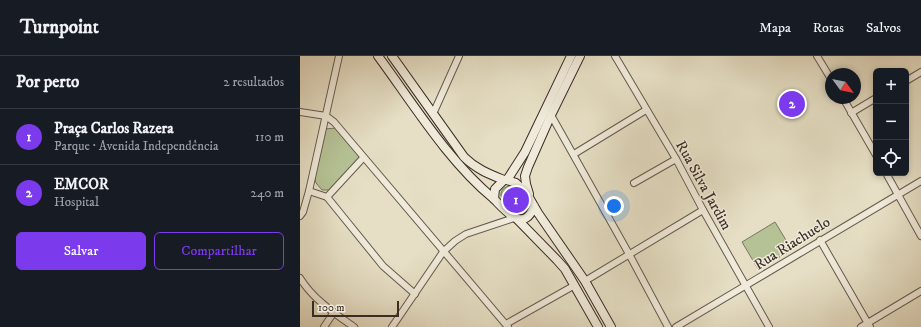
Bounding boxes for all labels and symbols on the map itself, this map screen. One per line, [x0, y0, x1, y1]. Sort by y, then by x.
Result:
north arrow [825, 68, 861, 104]
pin: 2 [779, 89, 805, 119]
street label: Rua Silva Jardim [671, 137, 736, 233]
pin: 1 [503, 185, 529, 215]
your location [604, 196, 624, 216]
street label: Rua Riachuelo [751, 212, 834, 274]
scale bar [312, 299, 399, 318]

